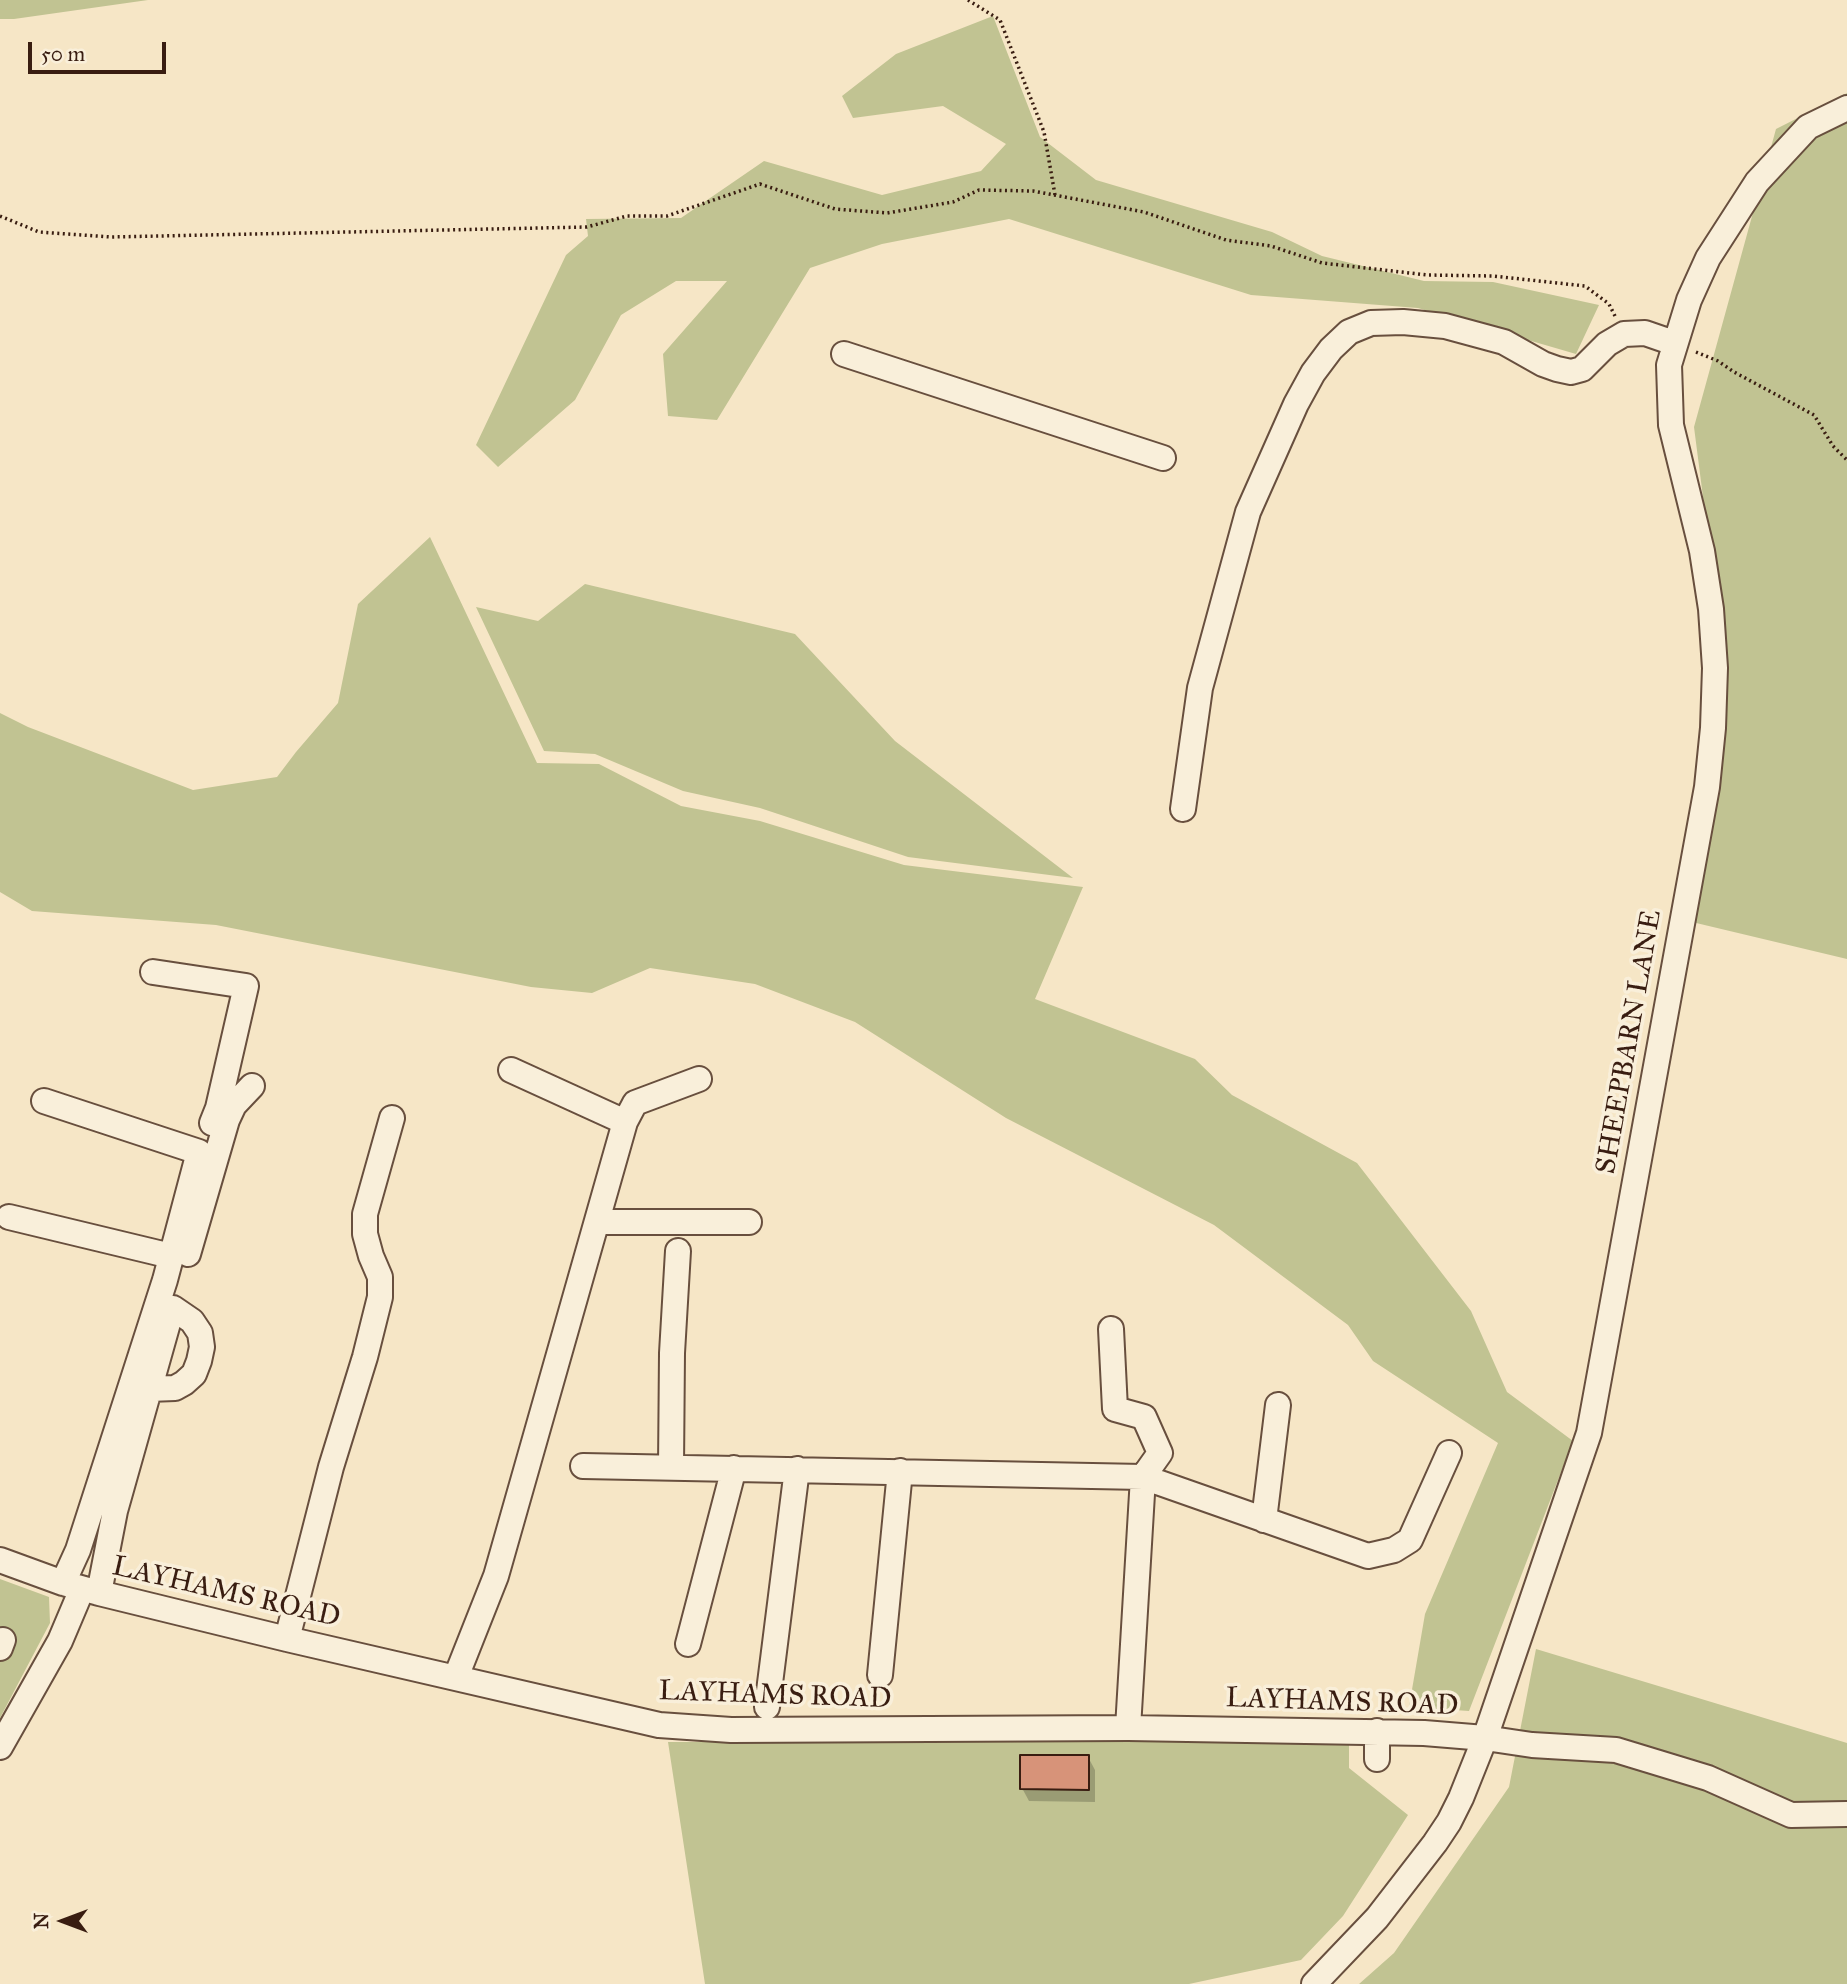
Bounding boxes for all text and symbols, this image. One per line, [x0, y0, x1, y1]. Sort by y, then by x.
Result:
scale bar [32, 28, 170, 72]
text: 50 m [41, 41, 85, 67]
street label: SHEEPBARN LANE [1590, 907, 1670, 1177]
street label: LAYHAMS ROAD [109, 1550, 343, 1636]
street label: LAYHAMS ROAD [658, 1675, 892, 1717]
street label: LAYHAMS ROAD [1225, 1682, 1459, 1724]
north arrow [28, 1886, 98, 1956]
text: N [30, 1913, 53, 1929]

